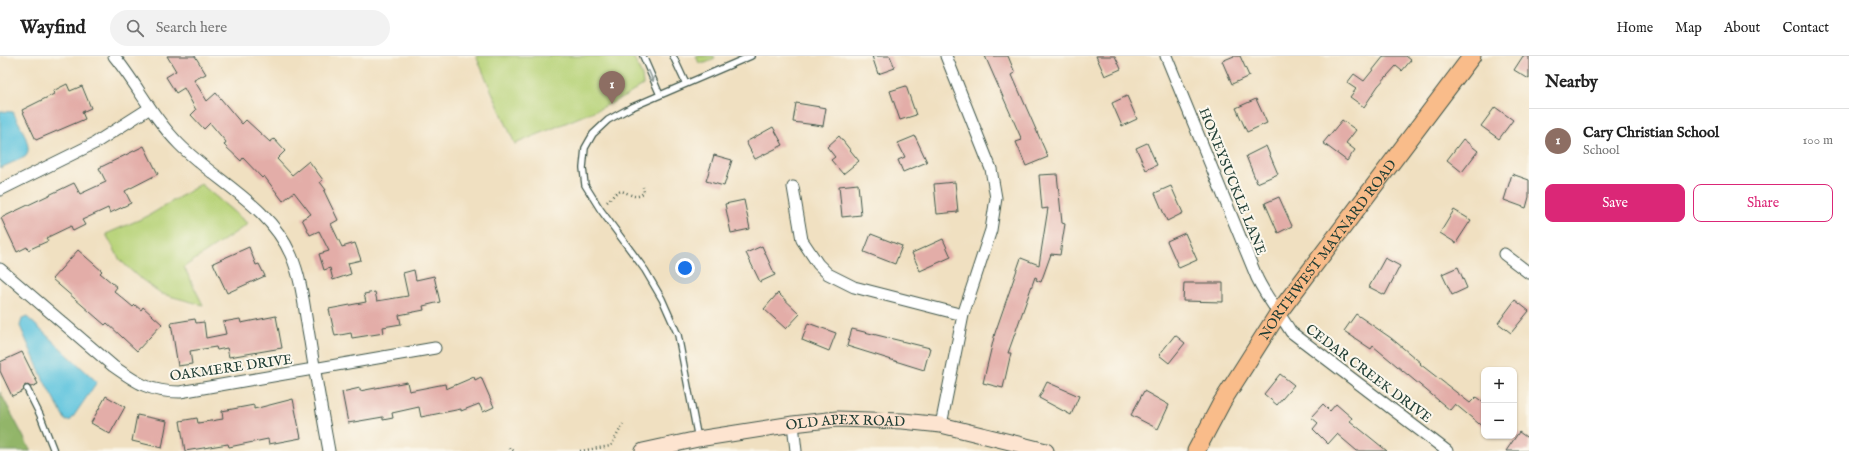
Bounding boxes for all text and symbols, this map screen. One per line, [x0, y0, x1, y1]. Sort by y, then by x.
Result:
search box [110, 10, 390, 46]
text: Wayfind [20, 16, 86, 40]
icon: search [124, 17, 146, 39]
text: Search here [156, 18, 227, 37]
text: Home [1617, 19, 1653, 37]
text: Map [1675, 19, 1702, 37]
text: About [1724, 19, 1760, 37]
text: Contact [1782, 19, 1829, 37]
one-way arrow [648, 69, 655, 81]
pin: 1 [599, 71, 625, 104]
text: Nearby [1545, 72, 1598, 93]
street label: HONEYSUCKLE LANE [1194, 105, 1270, 258]
text: Cary Christian School [1583, 123, 1719, 142]
text: 1 [1556, 132, 1560, 149]
text: 100 m [1803, 132, 1833, 149]
text: School [1583, 142, 1620, 159]
street label: NORTHWEST MAYNARD ROAD [1256, 156, 1401, 344]
button: Save [1545, 184, 1685, 222]
button: Share [1693, 184, 1833, 222]
your location [675, 258, 695, 278]
street label: CEDAR CREEK DRIVE [1302, 320, 1435, 427]
street label: OAKMERE DRIVE [169, 350, 294, 386]
map controls [1481, 367, 1517, 439]
button: + [1481, 367, 1517, 403]
button: − [1481, 403, 1517, 439]
street label: OLD APEX ROAD [784, 411, 905, 435]

